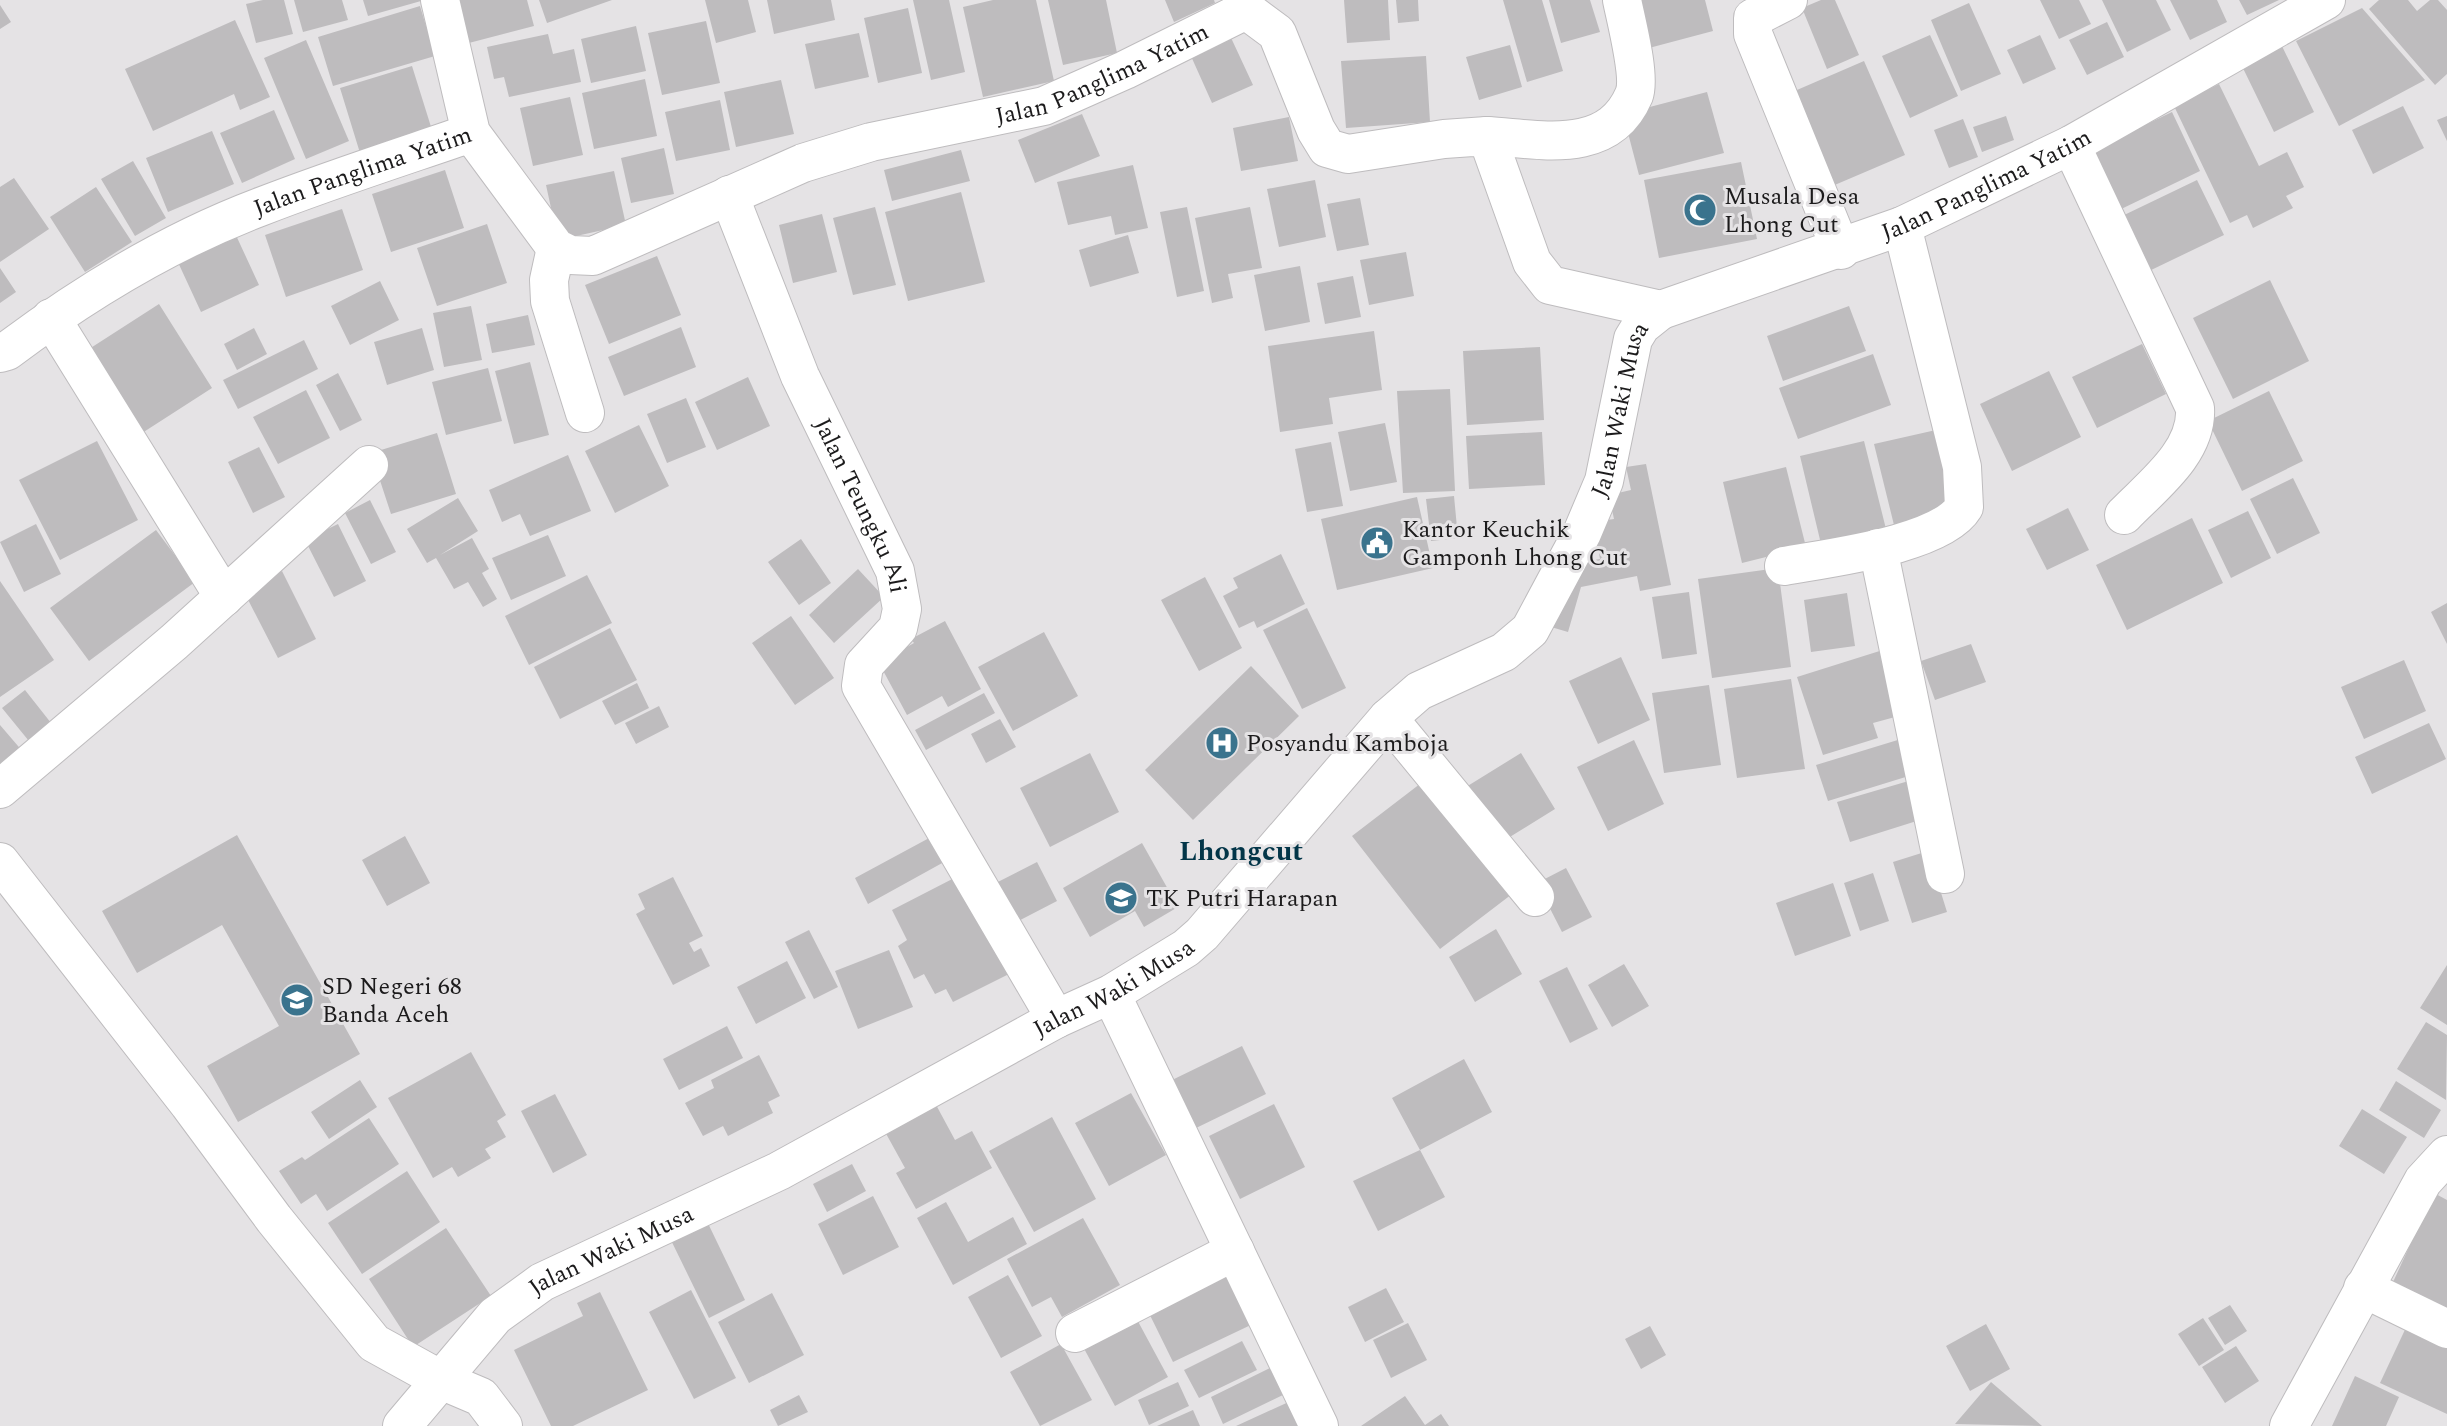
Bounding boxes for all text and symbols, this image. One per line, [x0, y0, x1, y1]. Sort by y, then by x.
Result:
street label: Jalan Panglima Yatim [992, 14, 1215, 135]
street label: Jalan Panglima Yatim [248, 117, 477, 227]
street label: Jalan Panglima Yatim [1877, 120, 2099, 251]
place label: Musala Desa Lhong Cut [1724, 179, 1860, 243]
mosque icon: Musala Desa Lhong Cut [1681, 191, 1719, 229]
street label: Jalan Waki Musa [1582, 315, 1659, 503]
street label: Jalan Teungku Ali [804, 412, 916, 596]
place label: Kantor Keuchik Gamponh Lhong Cut [1402, 512, 1628, 576]
public building icon: Kantor Keuchik Gamponh Lhong Cut [1358, 524, 1396, 562]
hospital icon: Posyandu Kamboja [1203, 724, 1241, 762]
place label: Posyandu Kamboja [1246, 726, 1449, 762]
district label: Lhongcut [1179, 830, 1303, 873]
school or university icon: TK Putri Harapan [1102, 879, 1140, 917]
place label: TK Putri Harapan [1146, 881, 1338, 917]
street label: Jalan Waki Musa [1027, 931, 1203, 1047]
place label: SD Negeri 68 Banda Aceh [322, 969, 462, 1033]
school or university icon: SD Negeri 68 Banda Aceh [278, 981, 316, 1019]
street label: Jalan Waki Musa [521, 1196, 700, 1305]

